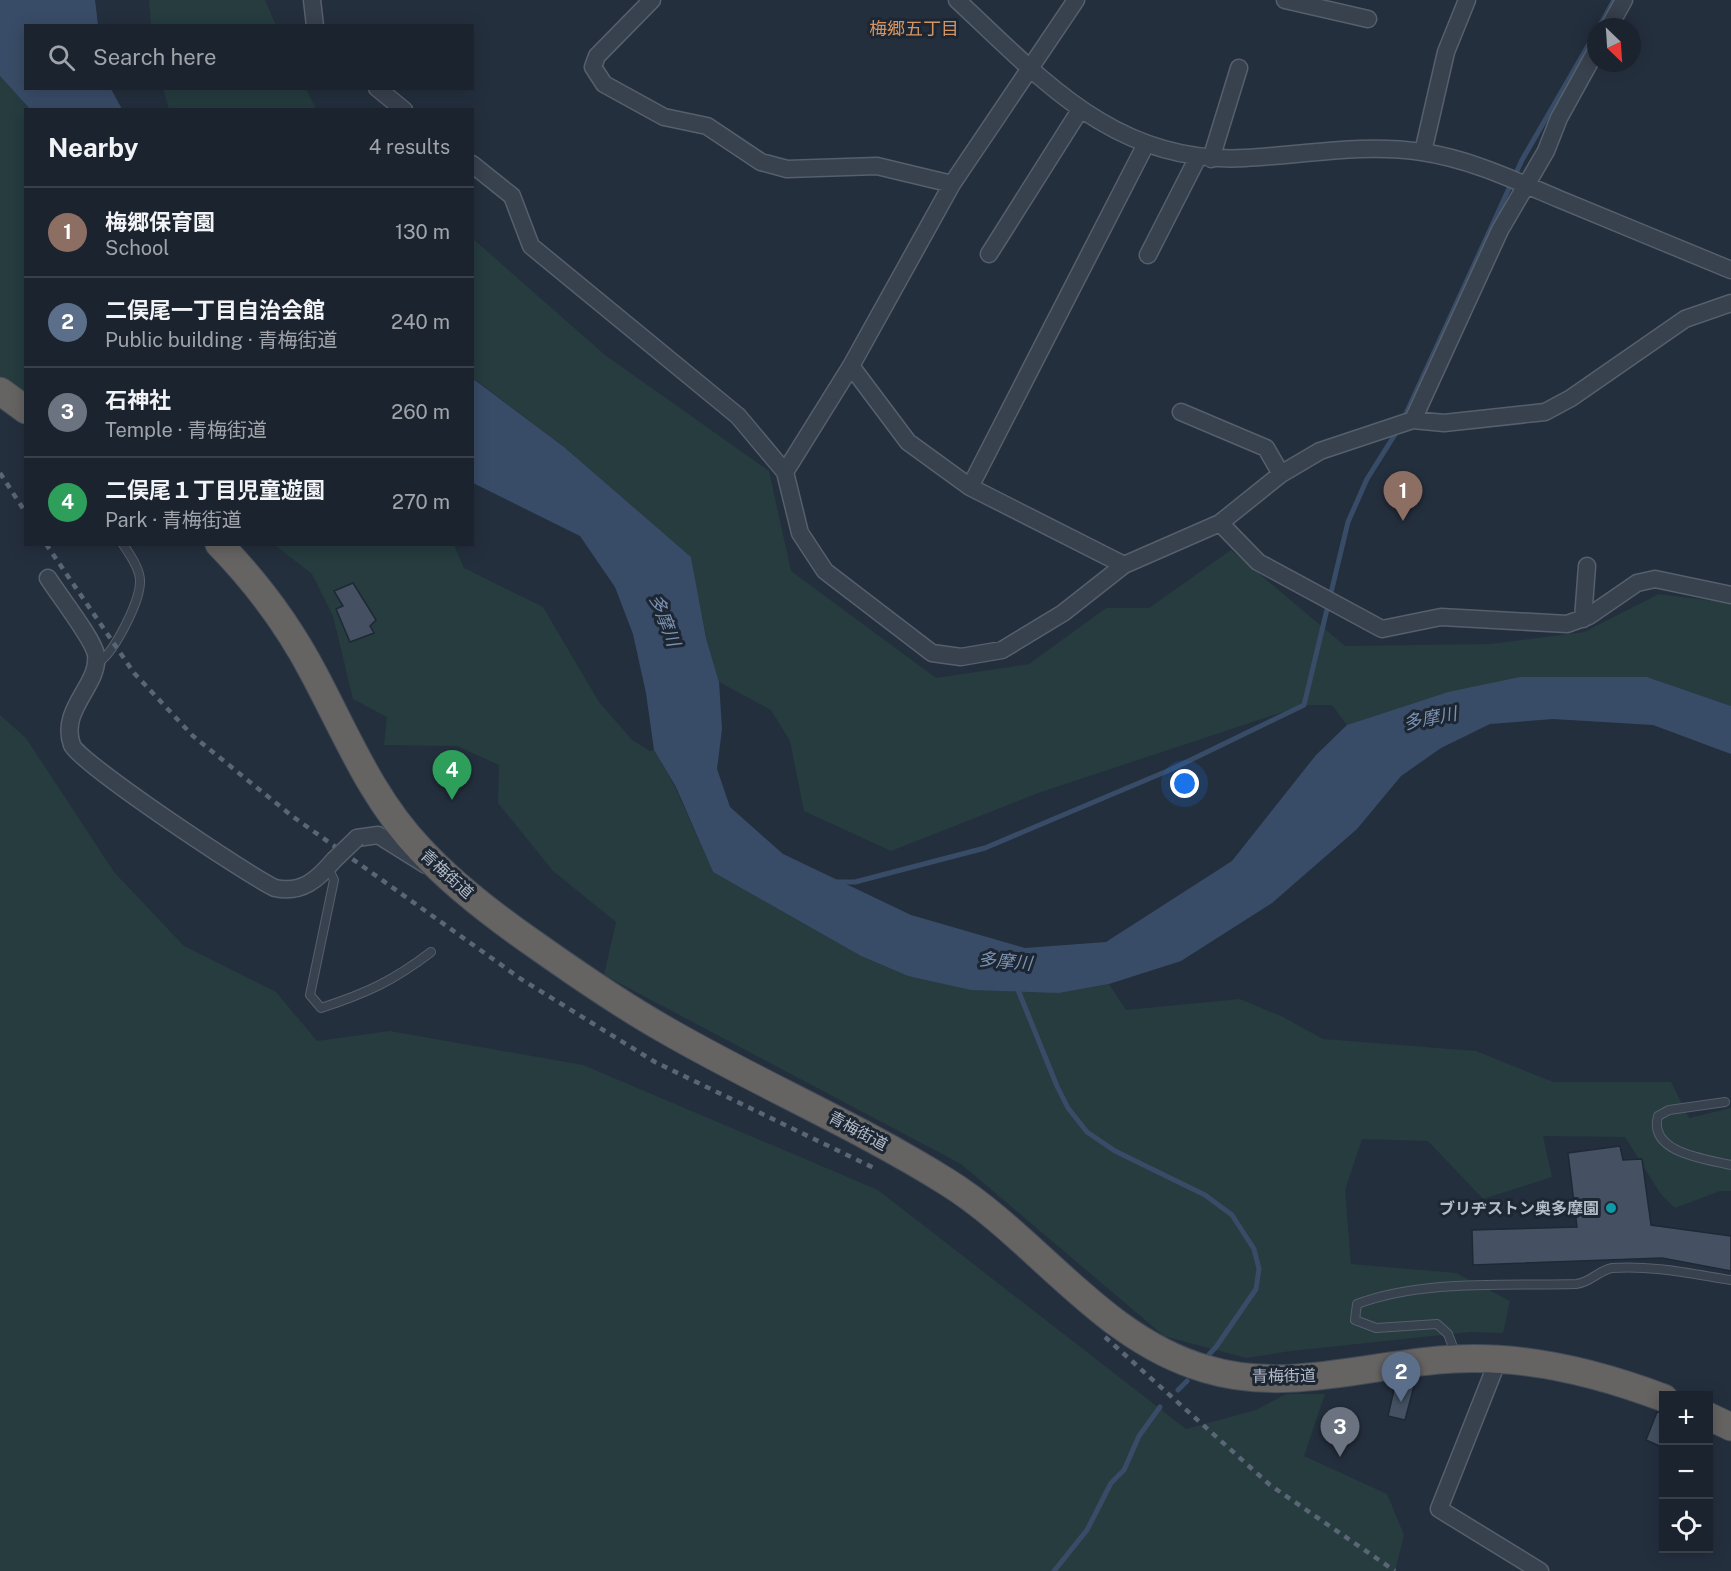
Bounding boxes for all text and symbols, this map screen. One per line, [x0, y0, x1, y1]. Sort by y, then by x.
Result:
district label: 梅郷五丁目 [869, 18, 959, 39]
north arrow [1587, 18, 1641, 72]
search box [24, 24, 474, 90]
icon: search [45, 41, 78, 74]
text: Search here [93, 44, 217, 70]
text: Nearby [48, 132, 138, 163]
text: 4 results [369, 135, 450, 159]
text: 梅郷保育園 [105, 209, 215, 235]
text: 1 [63, 220, 72, 244]
text: 130 m [395, 220, 450, 244]
text: School [105, 236, 169, 260]
text: 二俣尾一丁目自治会館 [105, 297, 325, 323]
text: 2 [61, 310, 74, 334]
text: 240 m [391, 310, 450, 334]
text: Public building · 青梅街道 [105, 328, 337, 352]
text: 石神社 [105, 387, 171, 413]
text: 3 [61, 400, 74, 424]
text: 260 m [391, 400, 450, 424]
text: Temple · 青梅街道 [105, 418, 267, 442]
pin: 1 [1384, 472, 1422, 521]
text: 二俣尾１丁目児童遊園 [105, 477, 325, 503]
text: 4 [61, 490, 74, 514]
text: 270 m [392, 490, 450, 514]
text: Park · 青梅街道 [105, 508, 242, 532]
water label: 多摩川 [646, 591, 685, 651]
water label: 多摩川 [1401, 702, 1460, 733]
pin: 4 [432, 750, 472, 800]
your location [1170, 769, 1199, 798]
street label: 青梅街道 [417, 846, 477, 902]
water label: 多摩川 [977, 948, 1035, 974]
street label: 青梅街道 [825, 1108, 891, 1154]
place label: ブリヂストン奥多摩園 [1439, 1199, 1599, 1218]
marker: ブリヂストン奥多摩園 [1604, 1201, 1618, 1215]
pin: 2 [1382, 1352, 1420, 1402]
street label: 青梅街道 [1252, 1366, 1316, 1386]
map controls [1659, 1391, 1713, 1553]
button: + [1659, 1391, 1713, 1445]
pin: 3 [1320, 1408, 1360, 1457]
button: − [1659, 1445, 1713, 1499]
button: locate [1659, 1499, 1713, 1553]

